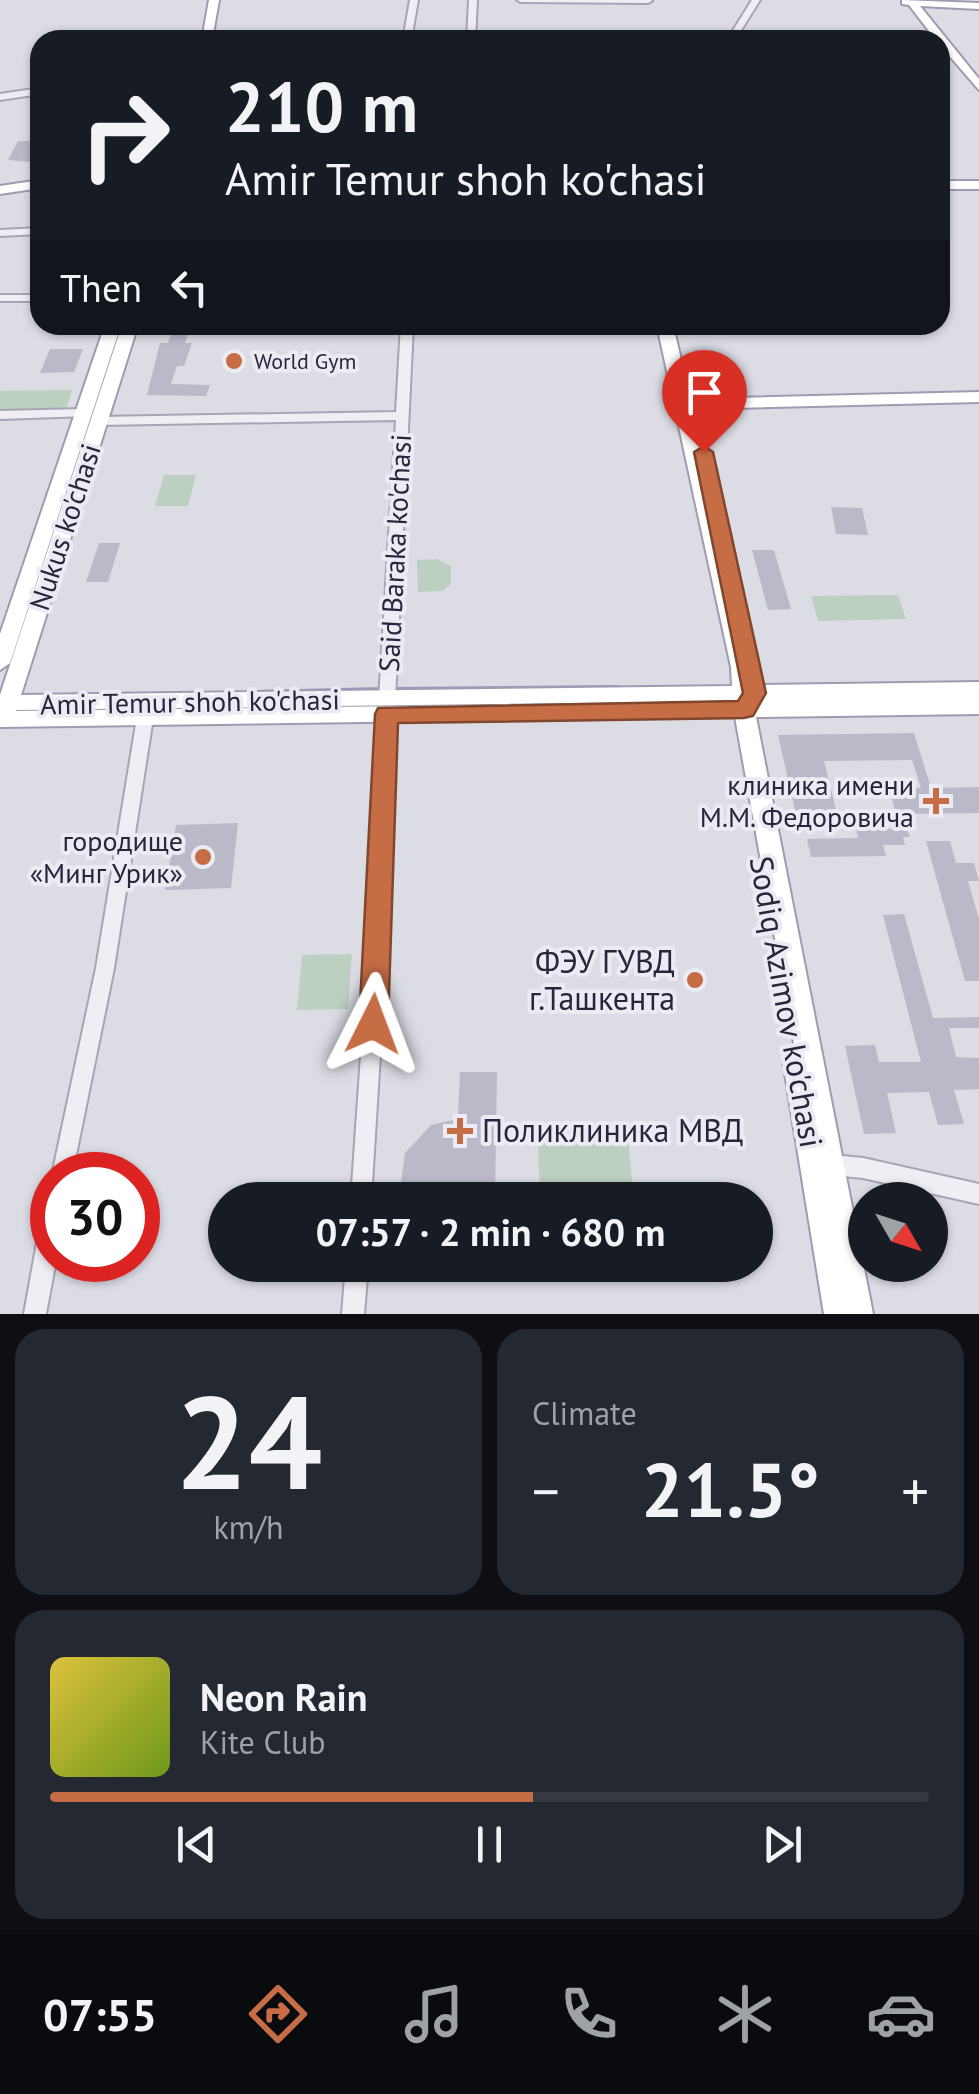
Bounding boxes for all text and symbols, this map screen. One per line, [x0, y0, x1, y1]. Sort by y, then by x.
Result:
text: 210 m [225, 61, 418, 151]
icon: right [60, 70, 190, 200]
text: Amir Temur shoh ko'chasi [225, 149, 707, 207]
icon: left [162, 260, 217, 315]
text: Then [60, 263, 142, 312]
place label: World Gym [254, 347, 356, 375]
marker: World Gym [223, 350, 245, 372]
pin [662, 350, 747, 453]
icon: arrive [677, 365, 732, 420]
street label: Said Baraka ko'chasi [370, 433, 419, 673]
street label: Nukus ko'chasi [20, 439, 109, 615]
street label: Amir Temur shoh ko'chasi [40, 680, 340, 723]
place label: клиника имени М.М. Федоровича [700, 766, 914, 835]
marker: клиника имени М.М. Федоровича [923, 788, 949, 814]
place label: городище «Минг Урик» [30, 822, 183, 891]
marker: городище «Минг Урик» [192, 846, 214, 868]
street label: Sodiq Azimov ko'chasi [741, 853, 833, 1151]
place label: ФЭУ ГУВД г.Ташкента [529, 940, 675, 1019]
marker: ФЭУ ГУВД г.Ташкента [684, 969, 706, 991]
position arrow [321, 972, 425, 1076]
place label: Поликлиника МВД [482, 1109, 743, 1151]
marker: Поликлиника МВД [447, 1118, 473, 1144]
speed limit sign: 30 [30, 1152, 160, 1282]
north arrow [848, 1182, 948, 1282]
map controls [848, 1182, 948, 1282]
text: 07:57 · 2 min · 680 m [316, 1207, 665, 1256]
text: 24 [175, 1357, 322, 1525]
text: Climate [532, 1392, 637, 1434]
text: 21.5° [641, 1441, 820, 1538]
text: − [532, 1455, 560, 1526]
text: + [901, 1455, 929, 1526]
text: km/h [213, 1506, 284, 1548]
text: Neon Rain [200, 1672, 367, 1721]
text: Kite Club [200, 1721, 326, 1763]
icon: previous [169, 1817, 224, 1872]
icon: pause [462, 1817, 517, 1872]
icon: next [755, 1817, 810, 1872]
icon: directions [243, 1979, 313, 2049]
icon: music [399, 1979, 469, 2049]
icon: phone [554, 1979, 624, 2049]
icon: climate [710, 1979, 780, 2049]
icon: car [866, 1979, 936, 2049]
text: 07:55 [43, 1985, 157, 2043]

